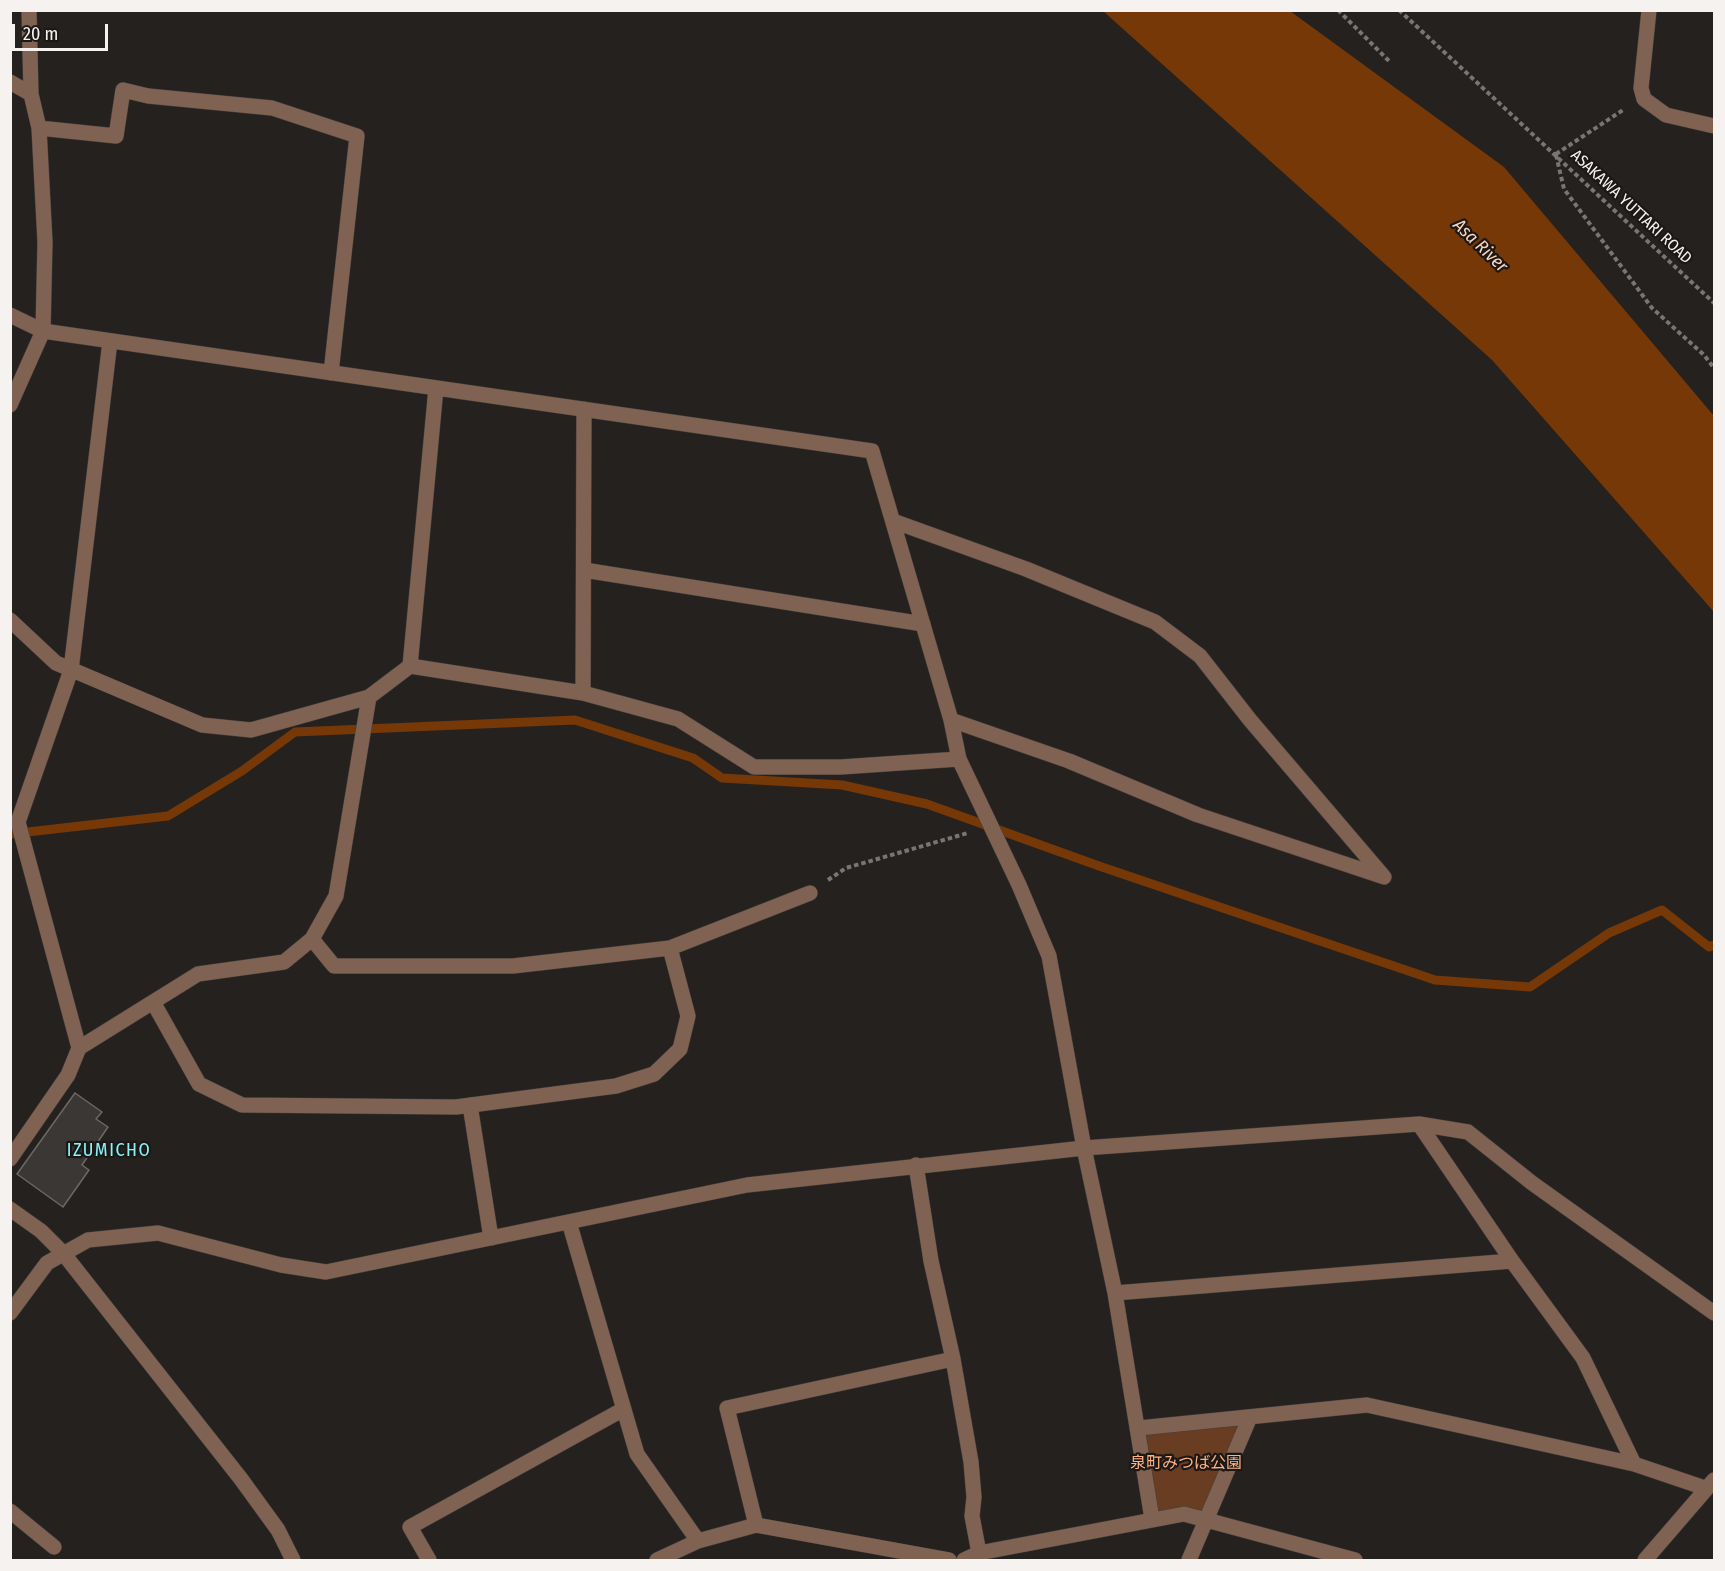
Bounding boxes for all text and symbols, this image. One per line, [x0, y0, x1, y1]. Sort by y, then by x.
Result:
scale bar [15, 12, 111, 50]
text: 20 m [23, 23, 58, 45]
street label: ASAKAWA YUTTARI ROAD [1567, 146, 1695, 268]
water label: Asa River [1448, 215, 1512, 277]
district label: IZUMICHO [67, 1140, 151, 1162]
park label: 泉町みつば公園 [1130, 1454, 1242, 1474]

